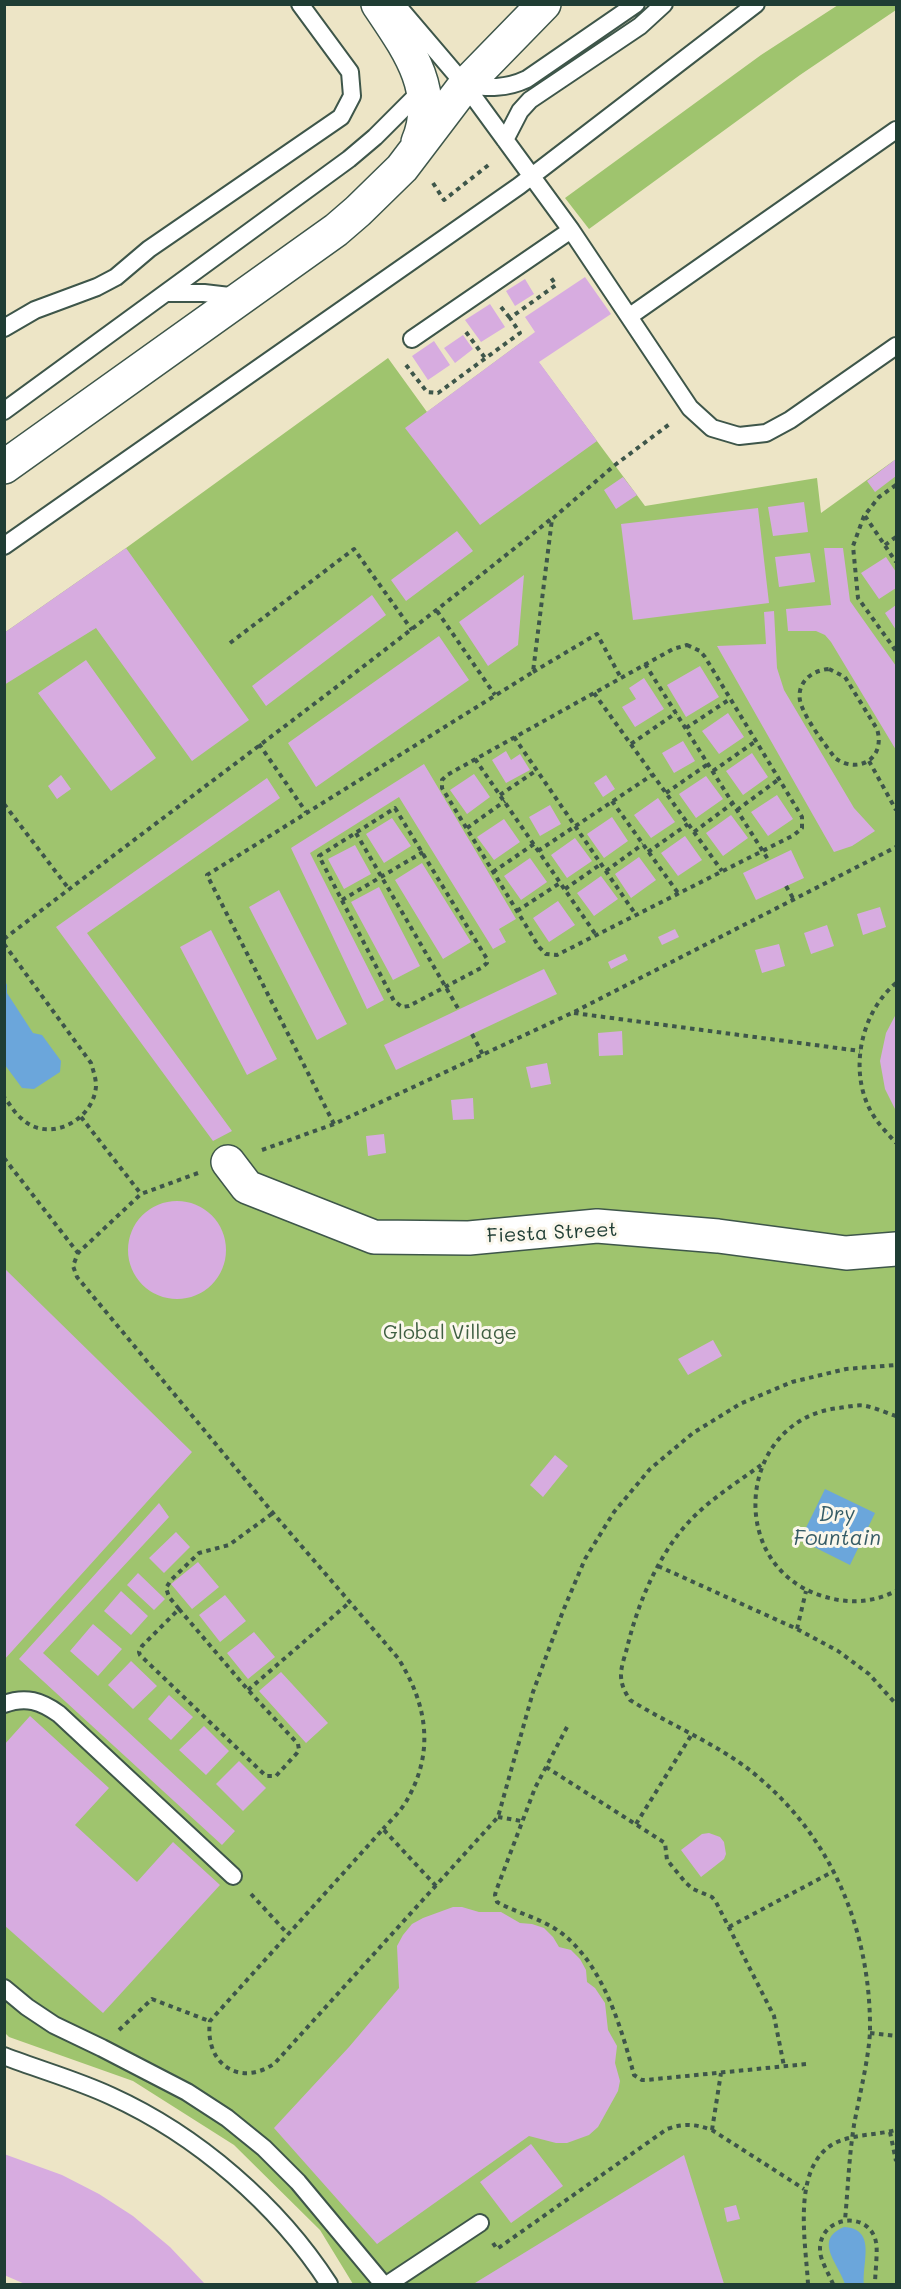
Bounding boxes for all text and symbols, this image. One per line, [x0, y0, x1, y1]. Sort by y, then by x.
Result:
street label: Fiesta Street [486, 1218, 618, 1248]
park label: Global Village [383, 1321, 517, 1345]
water label: Dry Fountain [793, 1502, 881, 1552]

